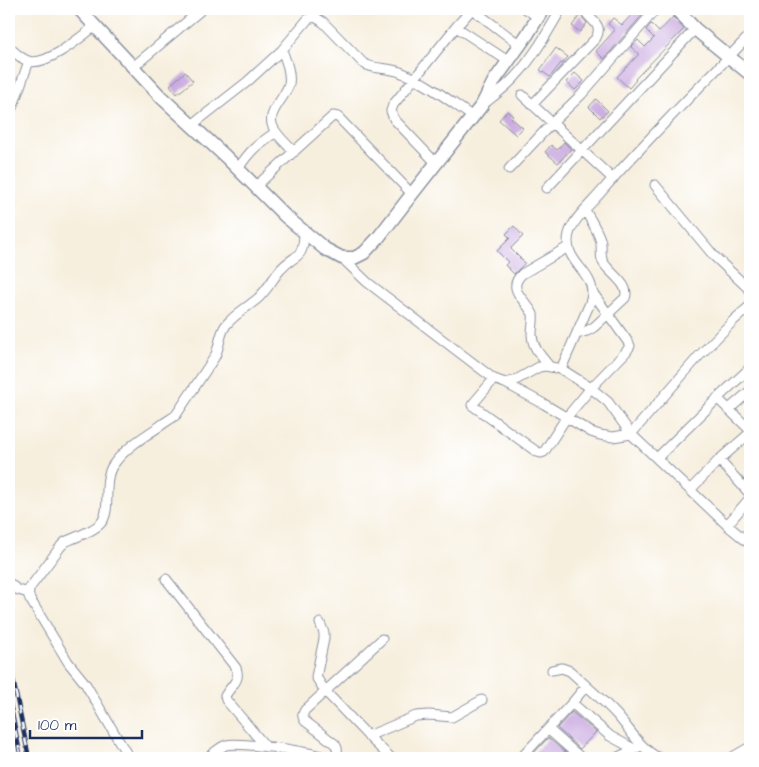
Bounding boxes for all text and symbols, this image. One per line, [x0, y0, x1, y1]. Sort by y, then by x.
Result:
scale bar [30, 707, 142, 739]
text: 100 m [38, 715, 77, 736]

